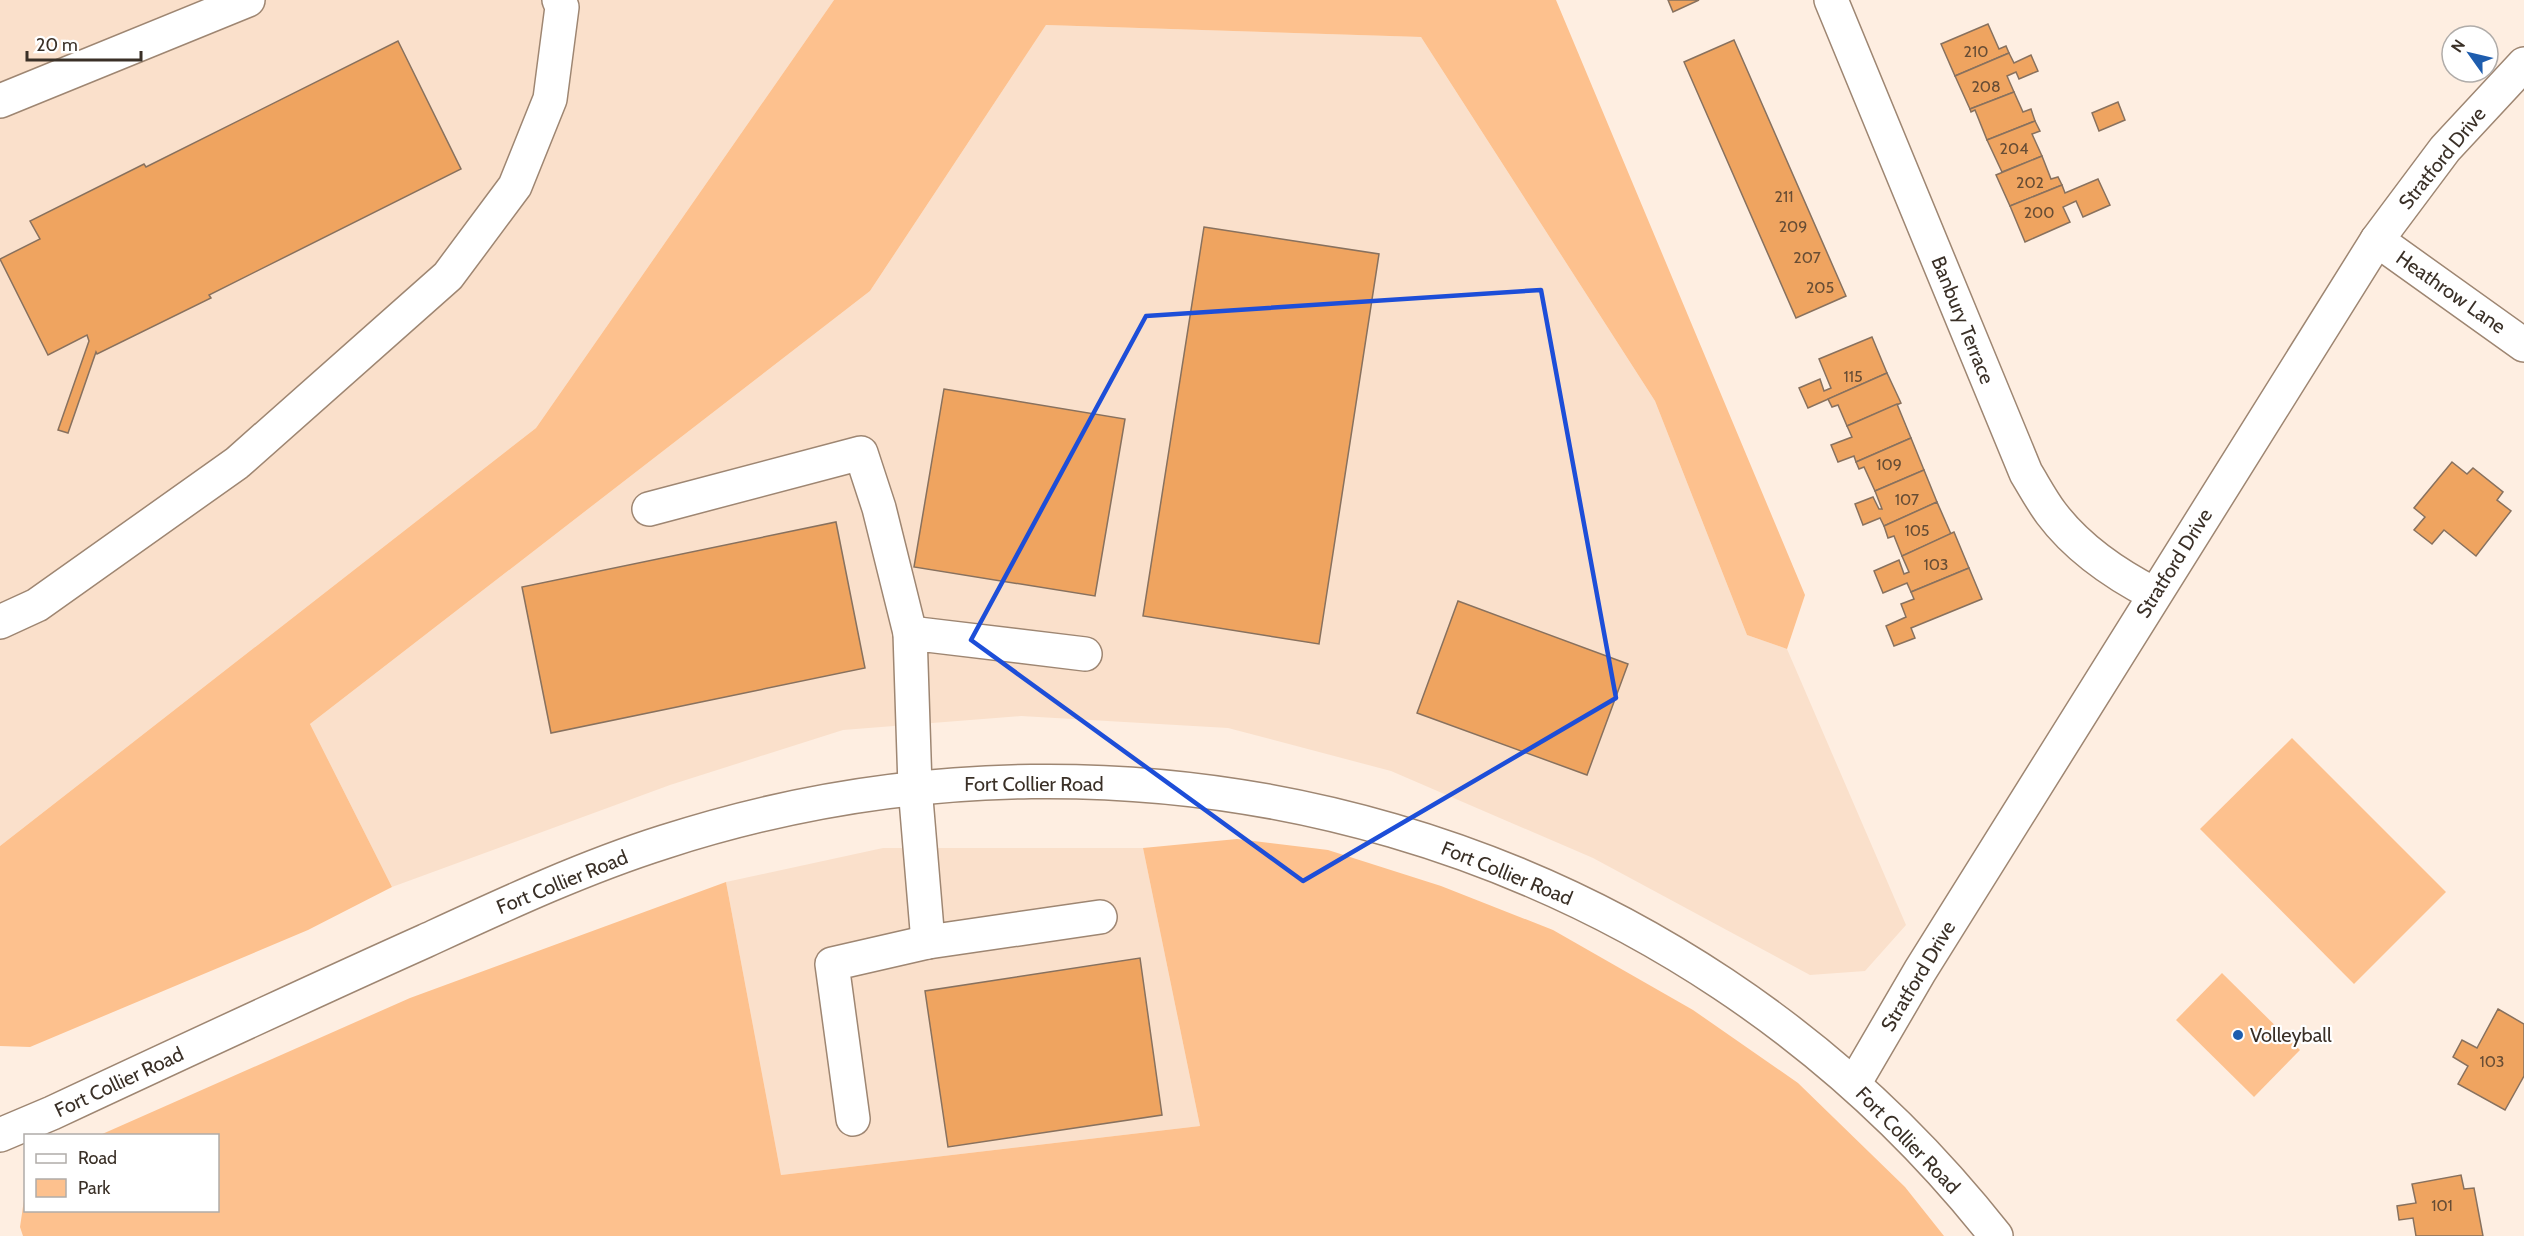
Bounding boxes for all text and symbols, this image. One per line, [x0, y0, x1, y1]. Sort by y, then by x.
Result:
scale bar [27, 24, 141, 62]
north arrow [2440, 24, 2500, 84]
text: 20 m [36, 34, 78, 56]
text: N [2447, 36, 2469, 56]
house number: 210 [1964, 42, 1988, 61]
house number: 208 [1971, 77, 2001, 96]
street label: Stratford Drive [2394, 102, 2490, 214]
house number: 204 [2000, 139, 2028, 158]
house number: 202 [2016, 173, 2044, 192]
house number: 211 [1775, 187, 1793, 206]
house number: 200 [2024, 203, 2054, 222]
house number: 209 [1779, 217, 1807, 236]
street label: Heathrow Lane [2392, 245, 2510, 339]
house number: 207 [1793, 248, 1821, 267]
street label: Banbury Terrace [1926, 253, 2000, 387]
house number: 205 [1806, 278, 1834, 297]
house number: 115 [1843, 367, 1863, 386]
house number: 109 [1876, 455, 1902, 474]
house number: 107 [1895, 490, 1919, 509]
street label: Stratford Drive [2131, 504, 2217, 622]
house number: 105 [1904, 521, 1930, 540]
house number: 103 [1923, 555, 1949, 574]
street label: Fort Collier Road [964, 772, 1104, 796]
street label: Fort Collier Road [1438, 836, 1576, 910]
street label: Fort Collier Road [493, 845, 631, 919]
street label: Stratford Drive [1876, 917, 1960, 1035]
place label: Volleyball [2250, 1023, 2332, 1047]
marker: Volleyball [2231, 1028, 2245, 1042]
street label: Fort Collier Road [51, 1042, 187, 1122]
house number: 103 [2479, 1052, 2505, 1071]
street label: Fort Collier Road [1851, 1082, 1965, 1198]
legend [24, 1134, 219, 1212]
text: Road [78, 1147, 117, 1169]
text: Park [78, 1177, 111, 1199]
house number: 101 [2431, 1196, 2453, 1215]

